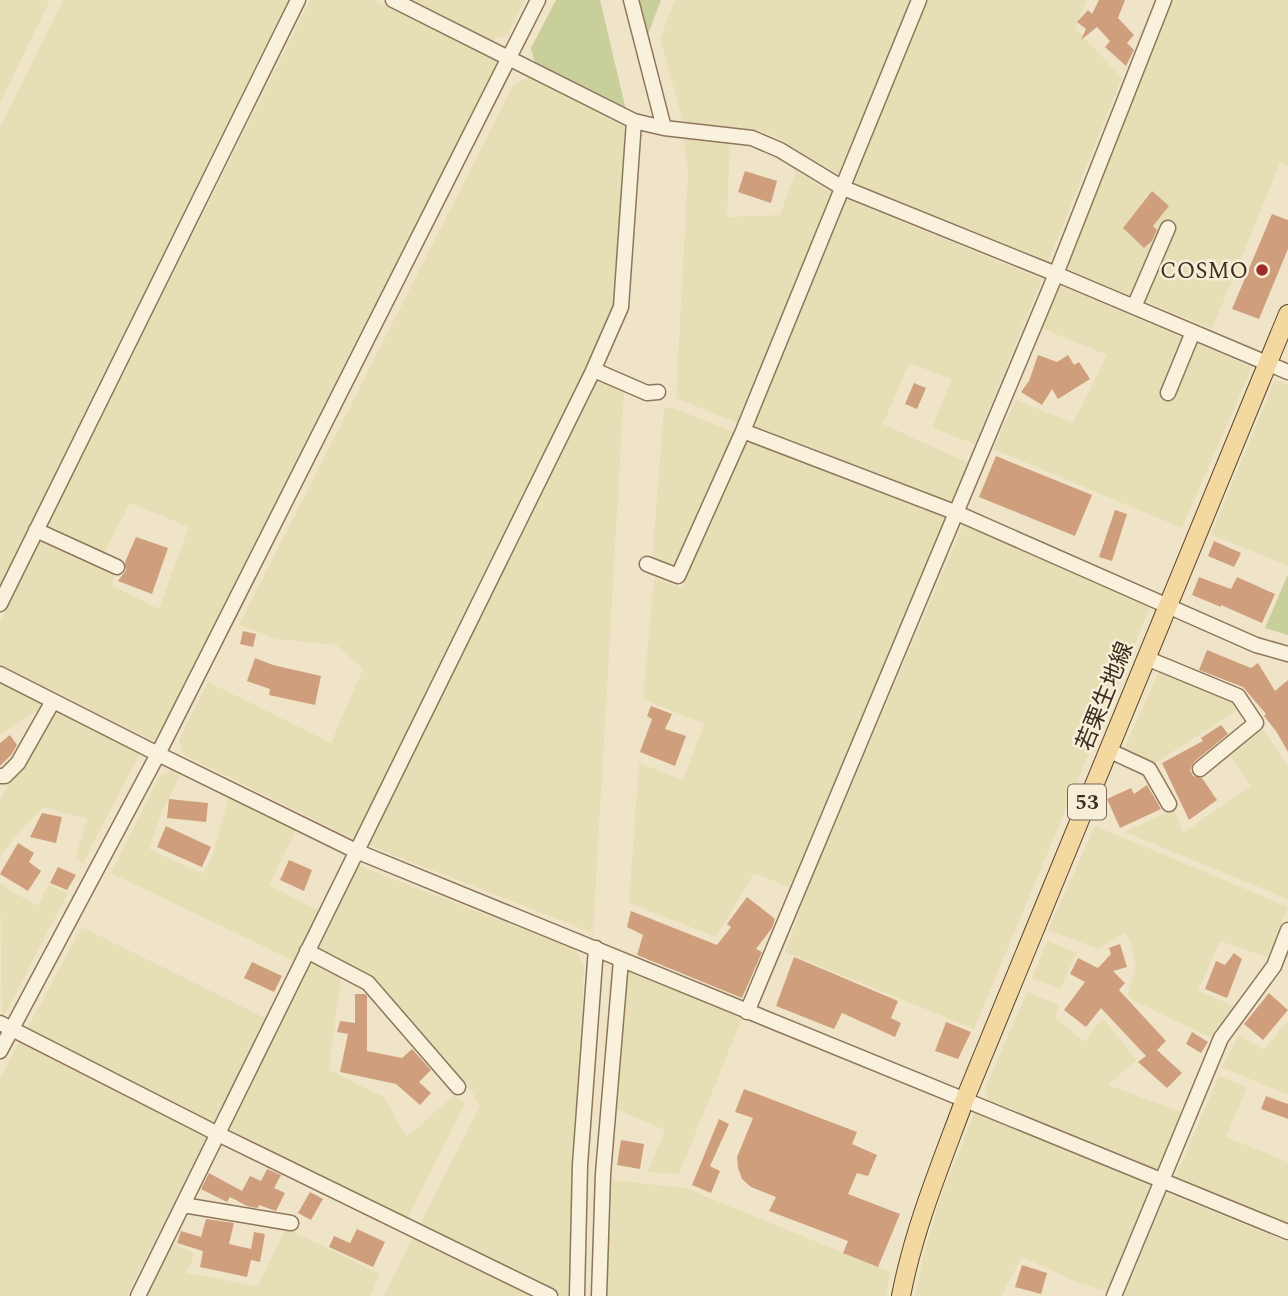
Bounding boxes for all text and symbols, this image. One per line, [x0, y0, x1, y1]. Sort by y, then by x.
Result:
place label: COSMO [1160, 254, 1248, 289]
marker: COSMO [1254, 262, 1270, 278]
street label: 若栗生地線 [1068, 637, 1143, 756]
road number: 53 [1068, 784, 1106, 820]

